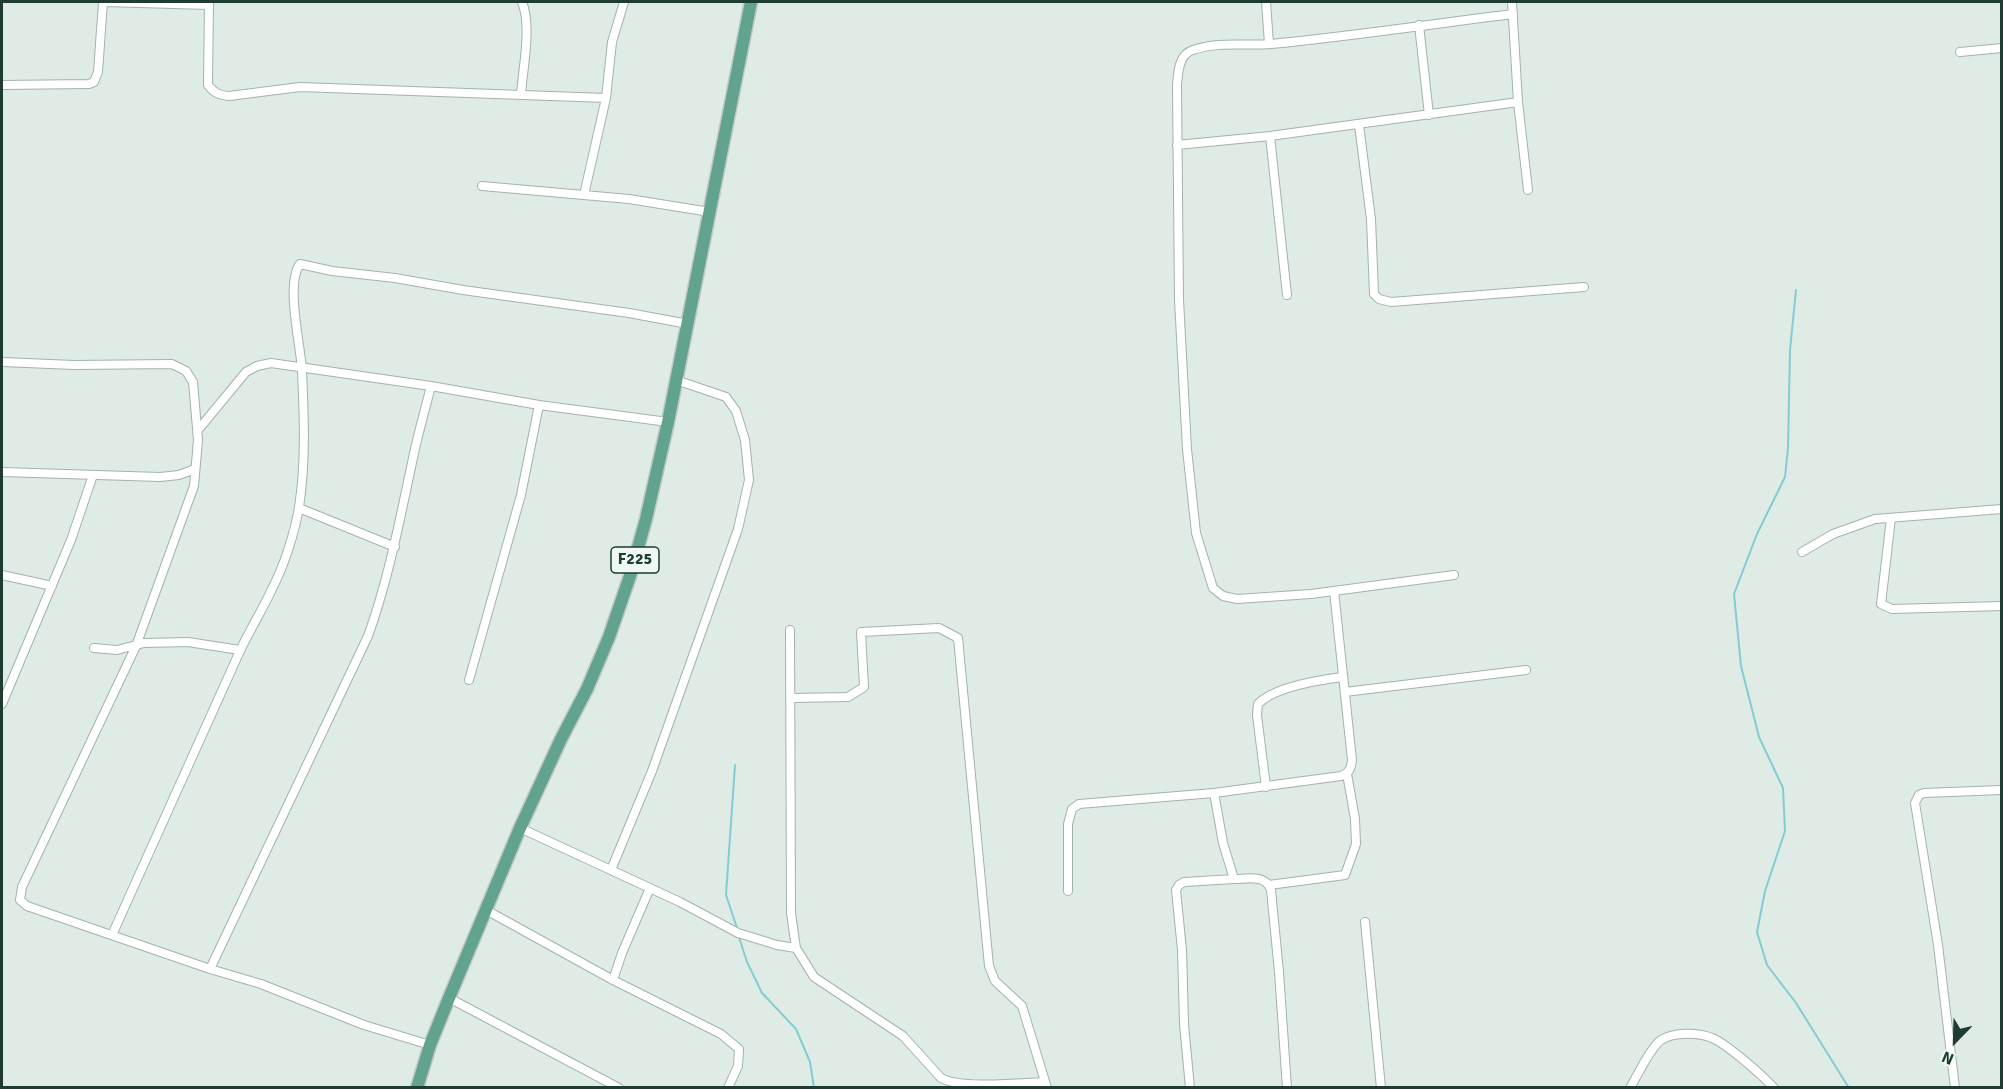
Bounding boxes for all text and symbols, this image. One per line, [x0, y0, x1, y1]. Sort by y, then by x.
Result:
road number: F225 [611, 547, 659, 573]
north arrow [1925, 1011, 1985, 1071]
text: N [1939, 1046, 1957, 1069]

